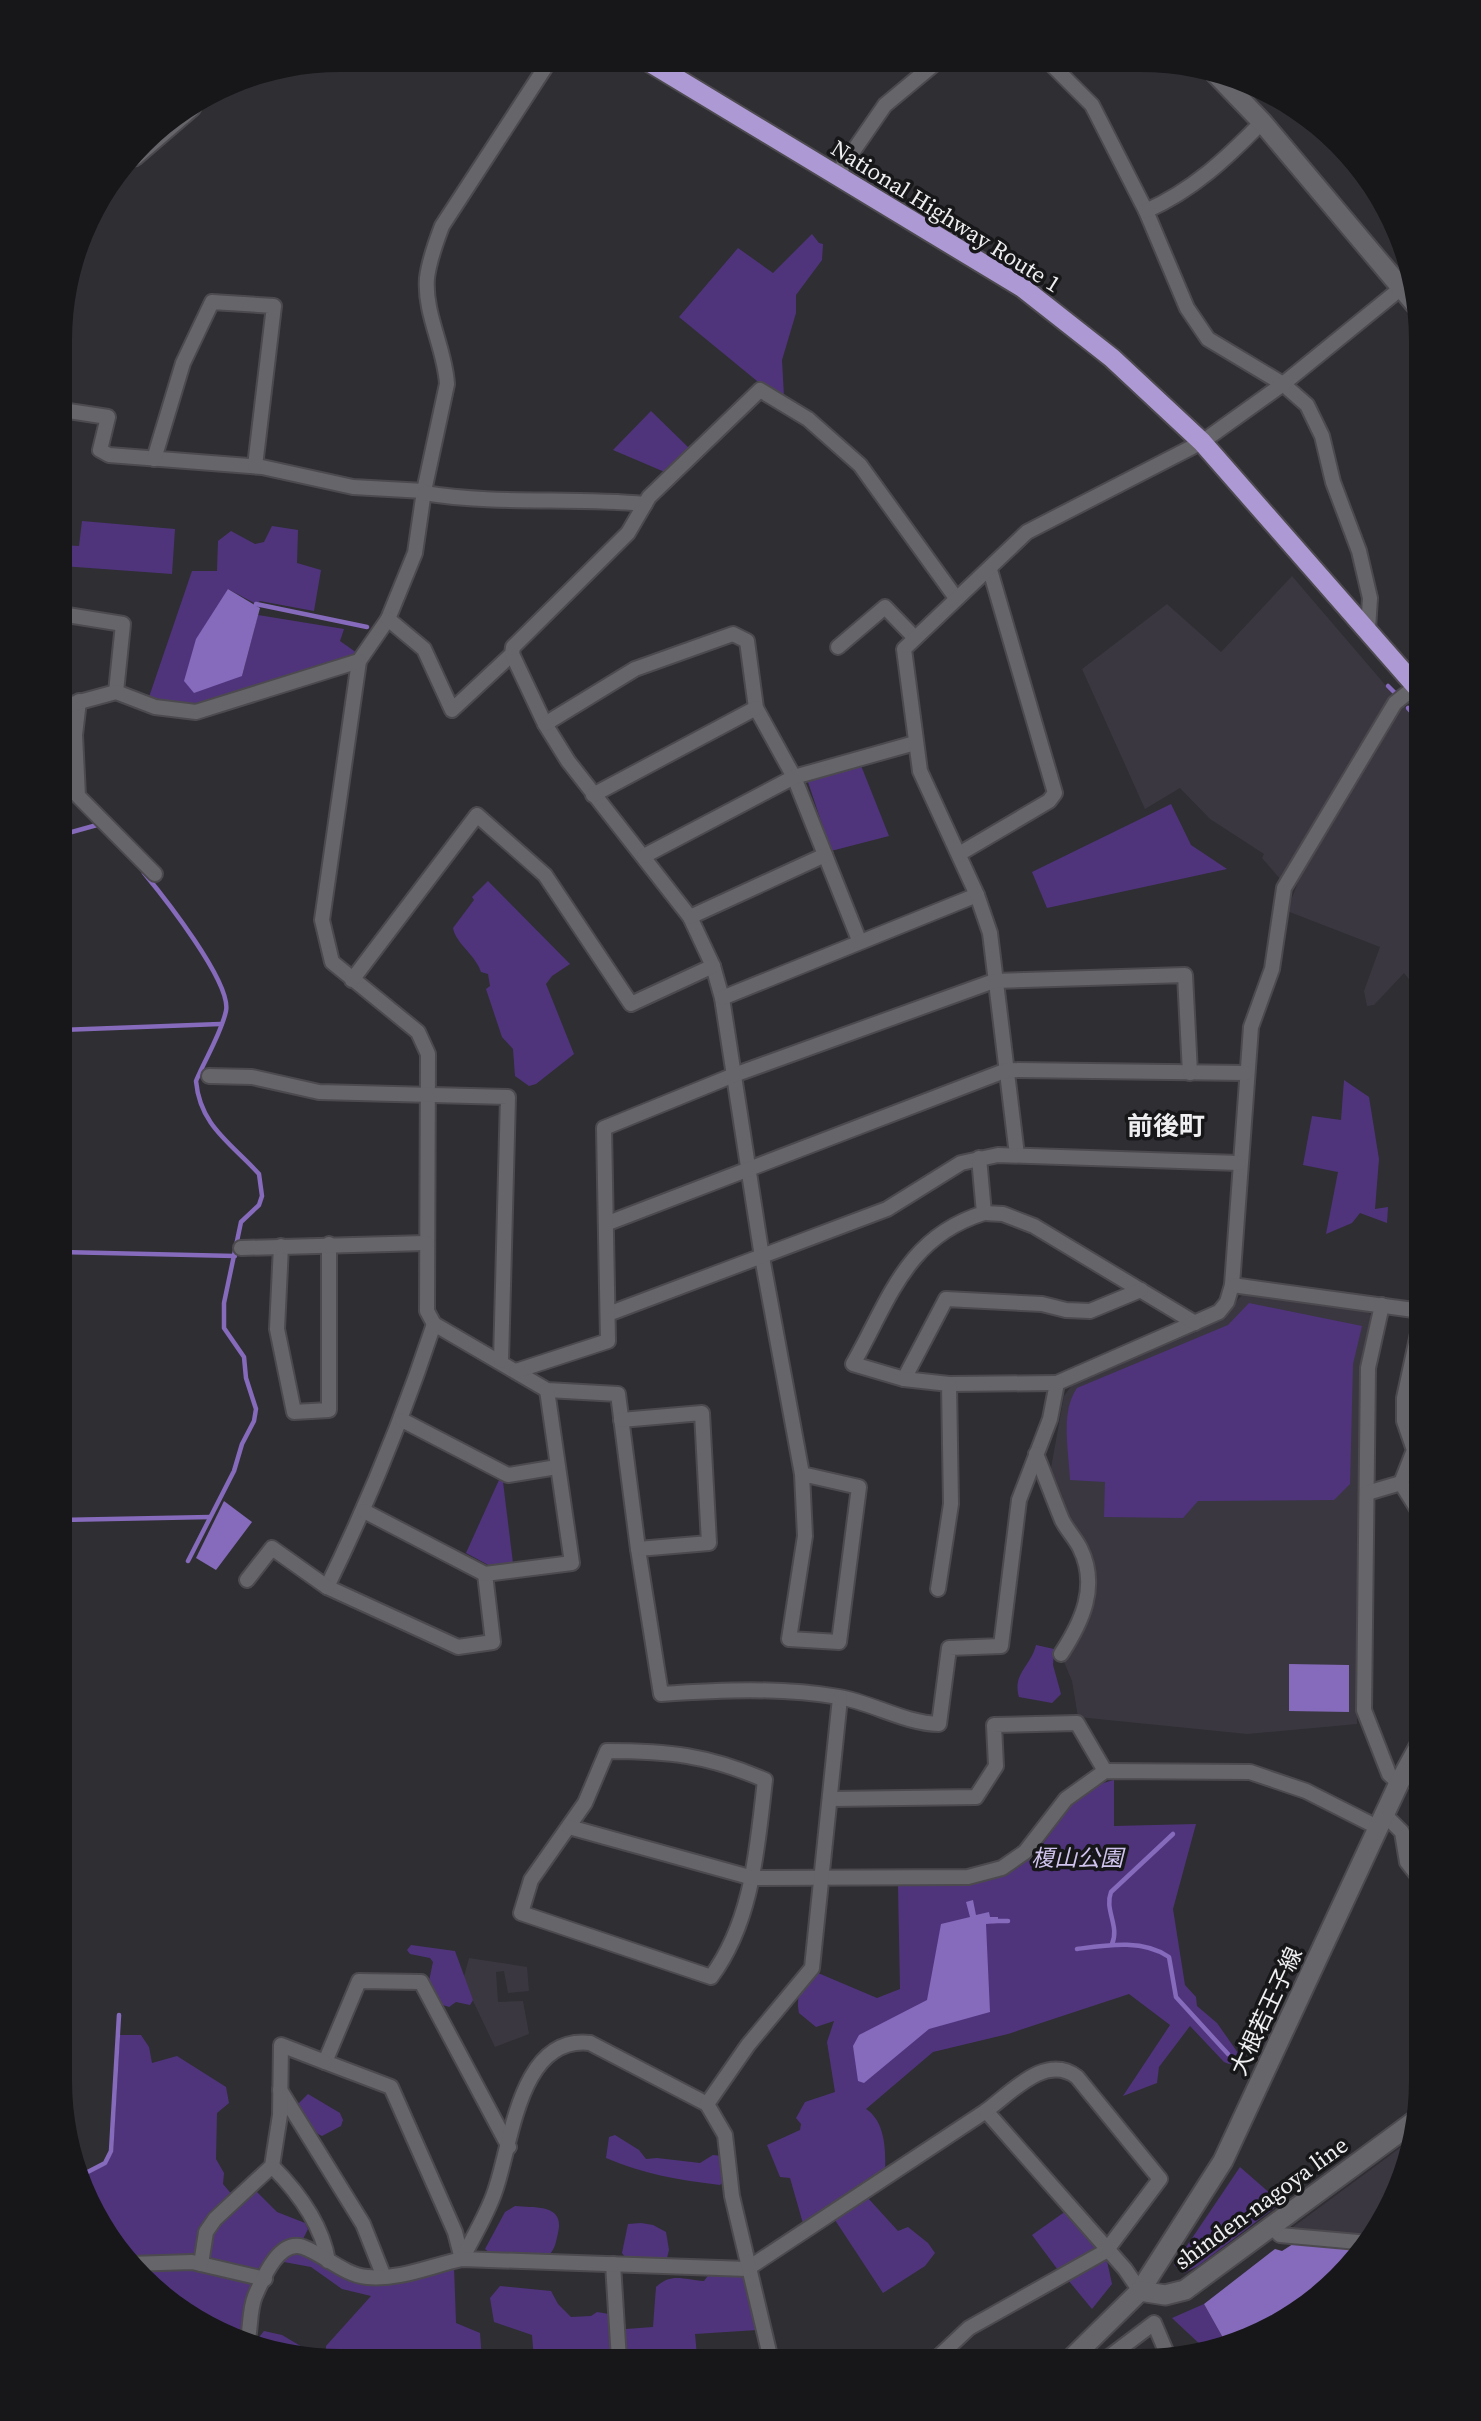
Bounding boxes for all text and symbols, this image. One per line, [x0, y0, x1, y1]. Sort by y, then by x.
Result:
street label: National Highway Route 1 [825, 132, 1067, 300]
district label: 前後町 [1127, 1108, 1205, 1144]
park label: 榎山公園 [1031, 1842, 1126, 1874]
street label: 大根若王子線 [1222, 1942, 1310, 2080]
street label: shinden-nagoya line [1168, 2129, 1354, 2277]

